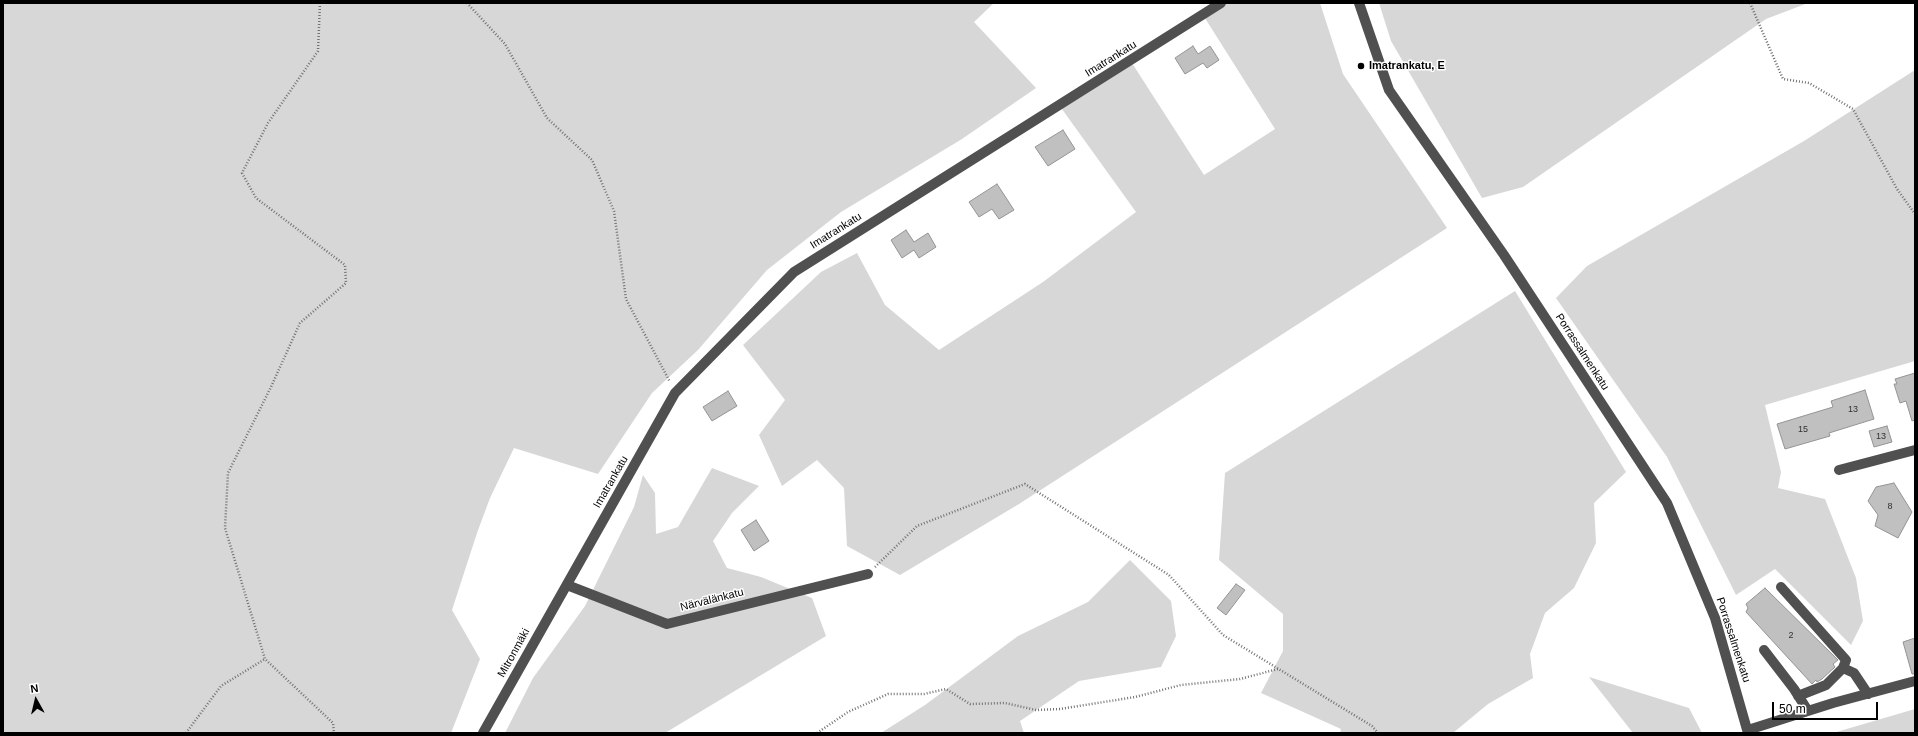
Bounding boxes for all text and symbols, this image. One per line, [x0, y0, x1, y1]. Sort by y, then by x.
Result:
street label: Imatrankatu [1083, 38, 1139, 80]
place label: Imatrankatu, E [1369, 59, 1445, 73]
marker: Imatrankatu, E [1356, 61, 1366, 71]
street label: Imatrankatu [808, 210, 864, 252]
street label: Porrassalmenkatu [1552, 311, 1612, 393]
house number: 13 [1848, 405, 1858, 415]
house number: 15 [1798, 425, 1808, 435]
house number: 13 [1876, 432, 1886, 442]
street label: Imatrankatu [591, 454, 631, 510]
house number: 8 [1887, 502, 1893, 512]
street label: Närvälänkatu [679, 586, 745, 614]
street label: Porrassalmenkatu [1713, 596, 1753, 684]
street label: Mitronmäki [495, 626, 533, 680]
house number: 2 [1788, 631, 1794, 641]
north arrow [16, 680, 56, 720]
text: N [30, 682, 39, 695]
scale bar [1774, 694, 1880, 720]
text: 50 m [1779, 702, 1806, 716]

